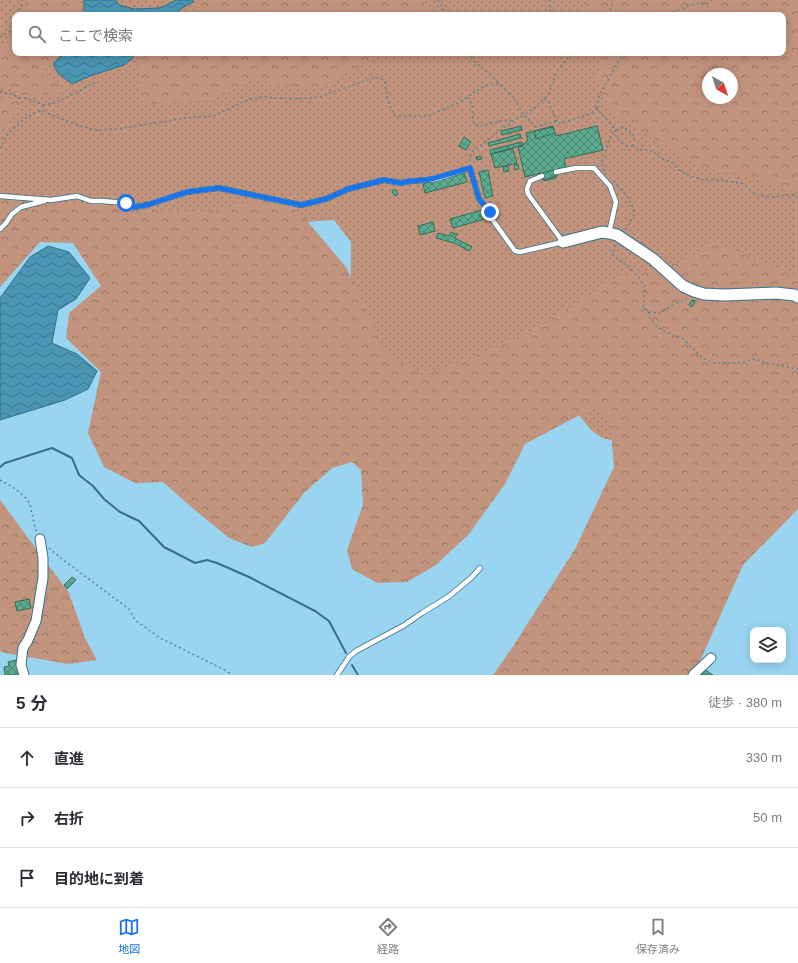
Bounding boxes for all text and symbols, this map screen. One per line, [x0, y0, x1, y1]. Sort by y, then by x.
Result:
search box [12, 12, 786, 56]
icon: search [26, 23, 48, 45]
text: ここで検索 [58, 27, 133, 44]
north arrow [702, 68, 738, 104]
route start [117, 194, 135, 212]
route end [481, 203, 499, 221]
map controls [750, 627, 786, 663]
button: layers [750, 627, 786, 663]
text: 5 分 [16, 694, 47, 713]
text: 徒歩 · 380 m [708, 695, 782, 710]
icon: ahead [16, 747, 38, 769]
text: 直進 [54, 750, 84, 767]
text: 330 m [746, 750, 782, 765]
icon: right [16, 807, 38, 829]
text: 右折 [54, 810, 84, 827]
text: 50 m [753, 810, 782, 825]
icon: arrive [16, 867, 38, 889]
text: 目的地に到着 [54, 870, 144, 887]
tab: 地図 [118, 916, 140, 956]
tab: 経路 [377, 916, 399, 956]
tab: 保存済み [636, 916, 680, 956]

